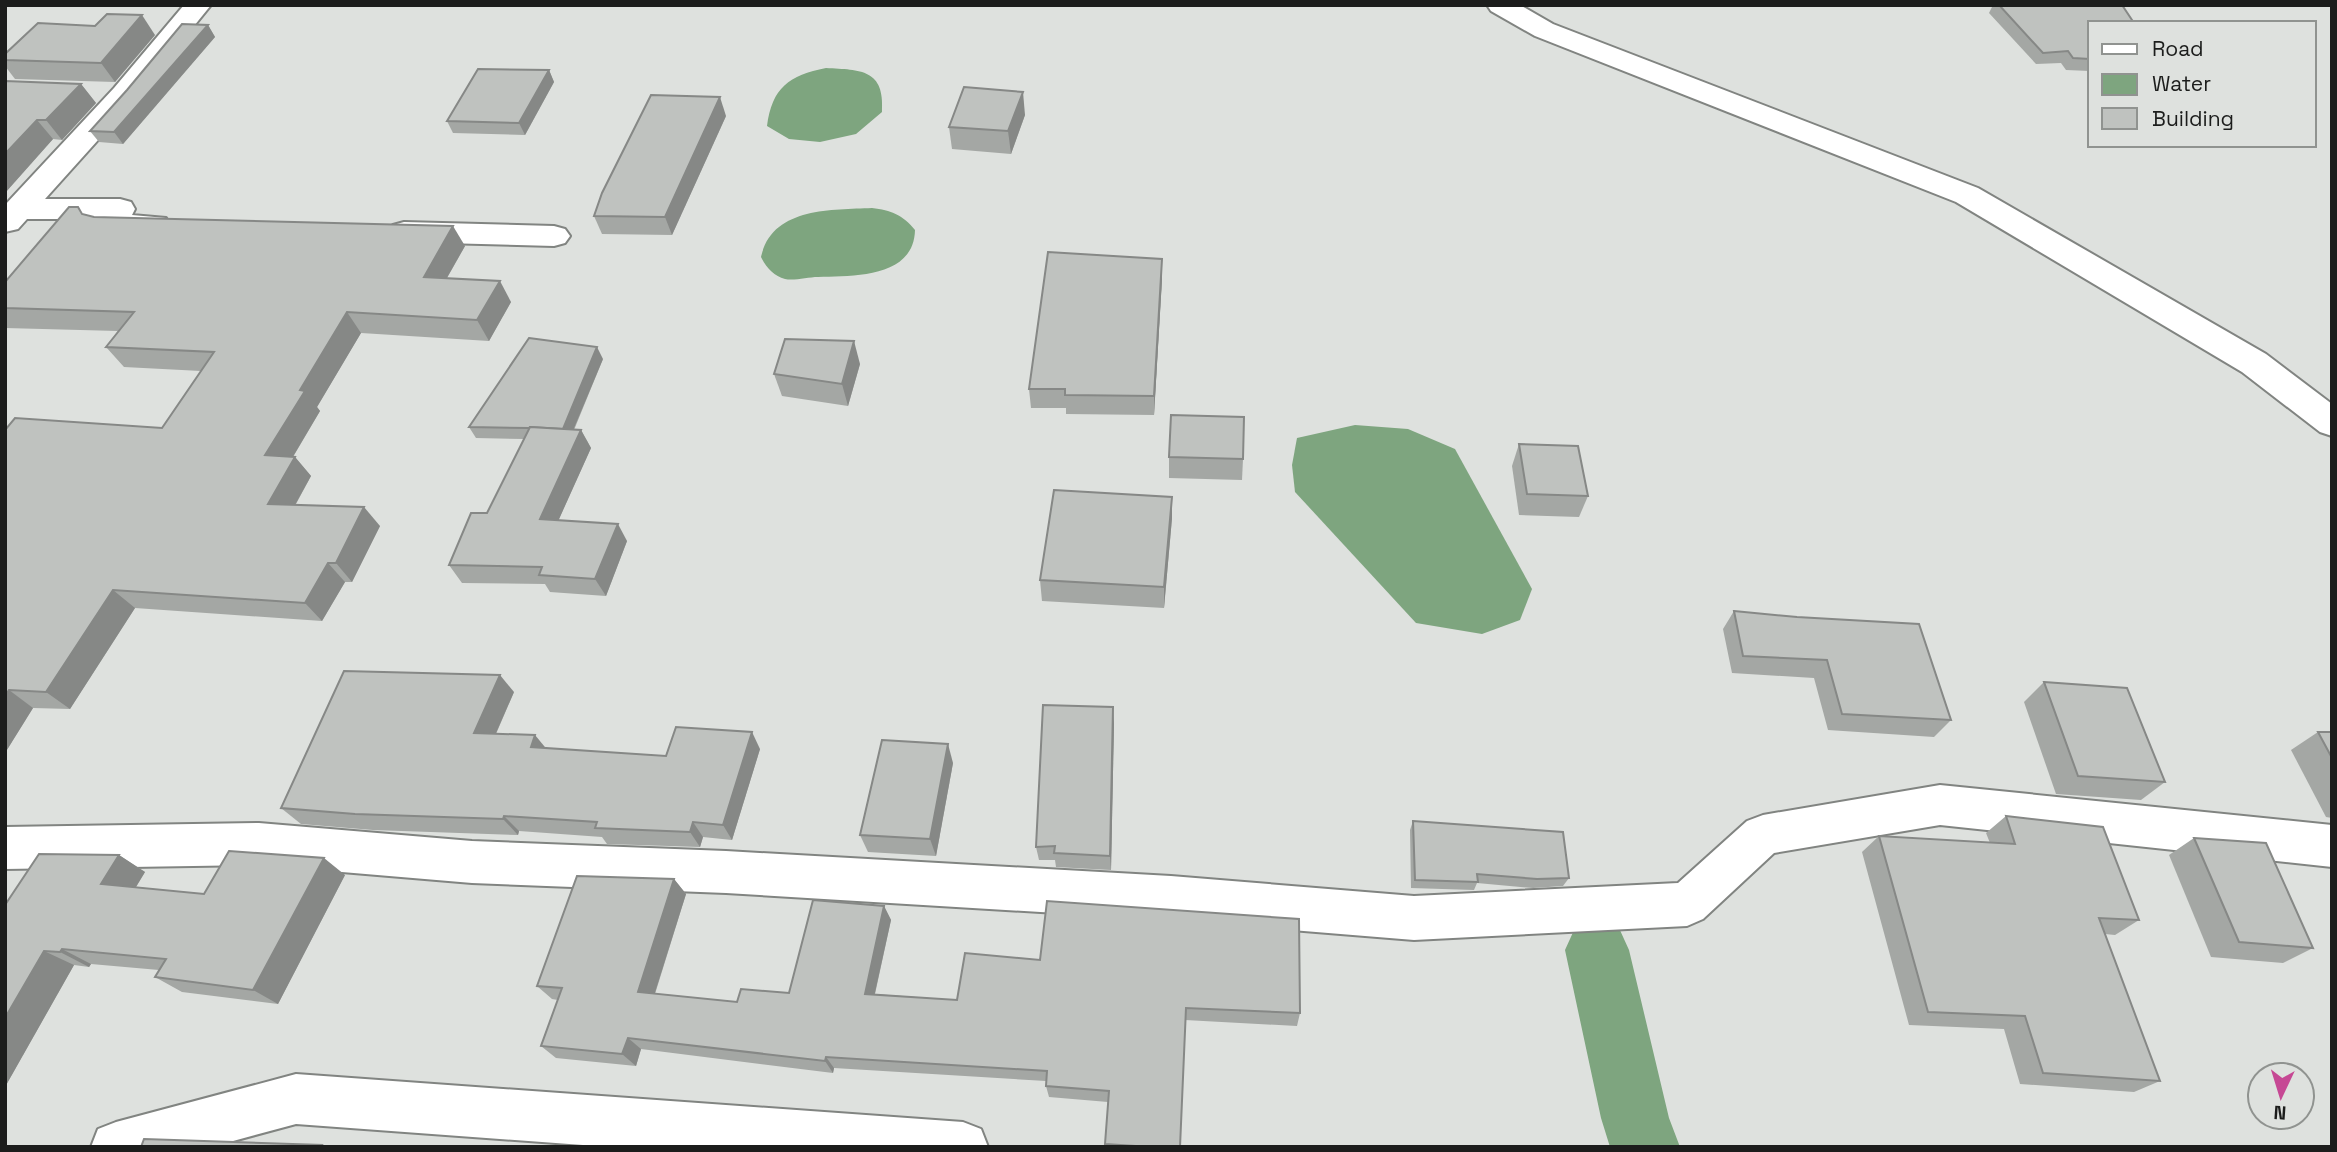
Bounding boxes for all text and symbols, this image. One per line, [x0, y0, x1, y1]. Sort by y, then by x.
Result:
legend [2088, 21, 2316, 147]
text: Road [2152, 35, 2204, 62]
text: Water [2152, 70, 2211, 97]
text: Building [2152, 105, 2234, 132]
north arrow [2246, 1061, 2316, 1131]
text: N [2273, 1100, 2287, 1125]

